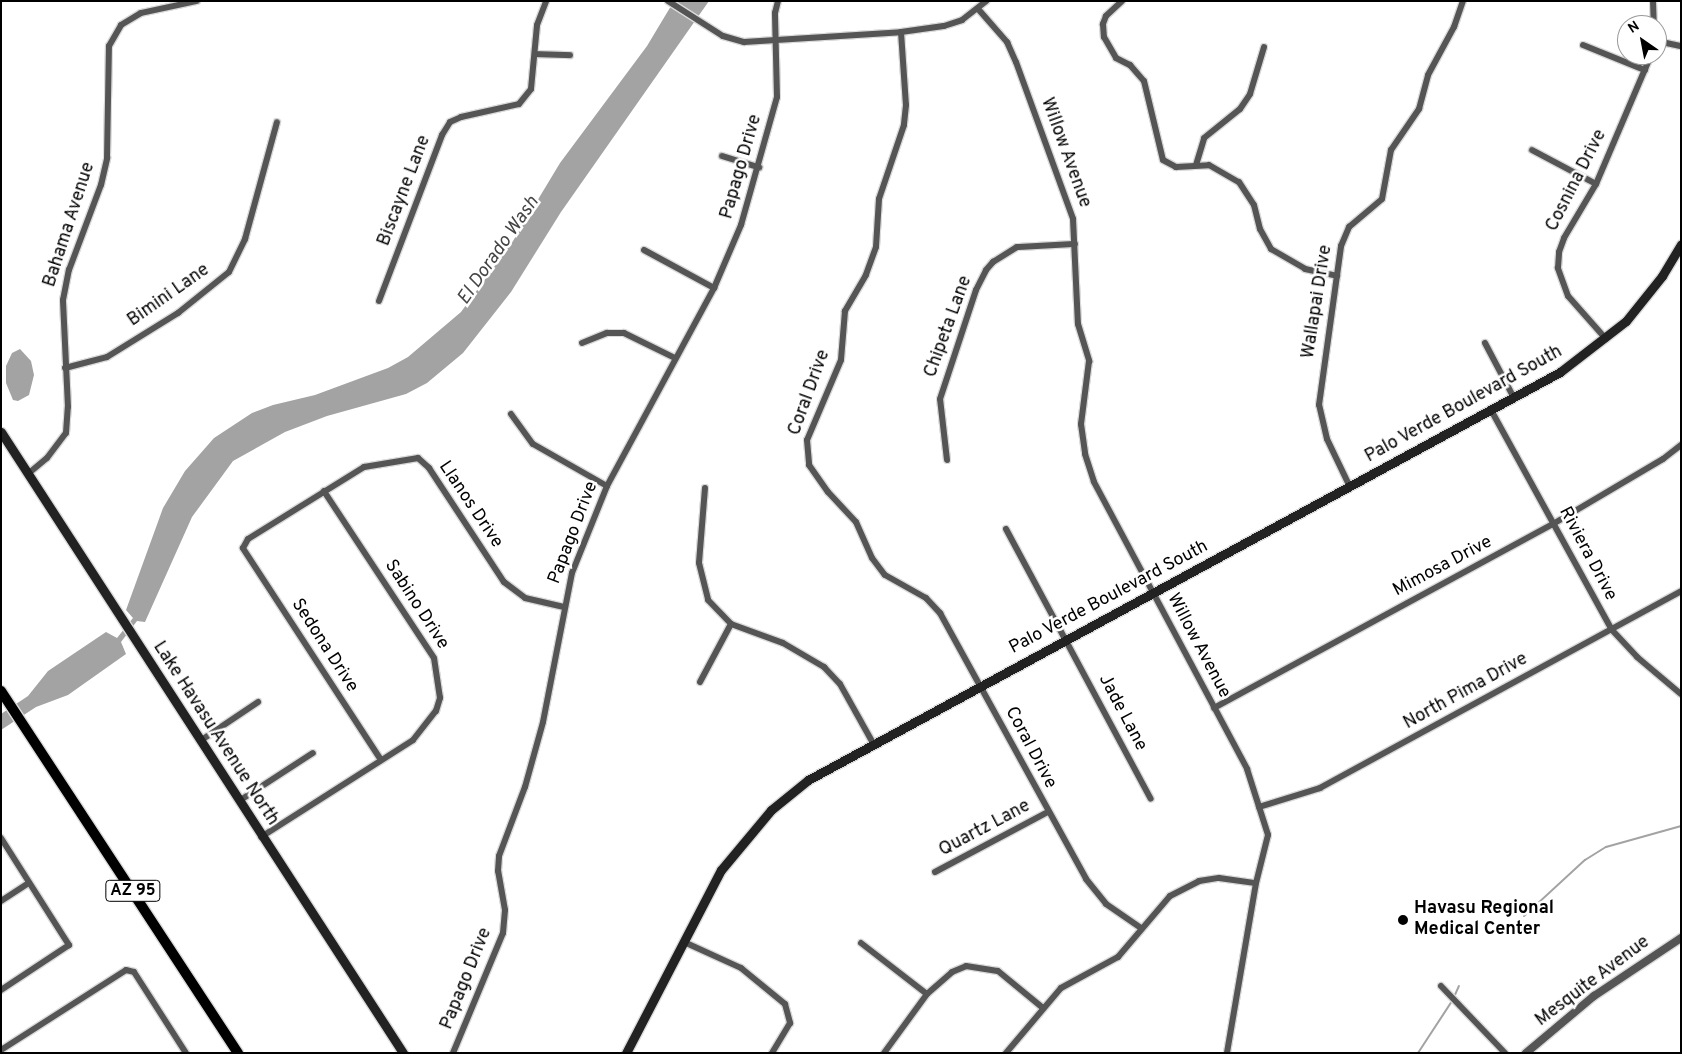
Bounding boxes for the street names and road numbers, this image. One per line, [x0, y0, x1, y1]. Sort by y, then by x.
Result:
street label: Willow Avenue [1035, 95, 1095, 211]
street label: Papago Drive [717, 112, 767, 222]
street label: Cosnina Drive [1542, 127, 1612, 235]
street label: Biscayne Lane [374, 133, 436, 249]
street label: Bahama Avenue [40, 160, 100, 290]
street label: Wallapai Drive [1298, 244, 1338, 360]
street label: Bimini Lane [124, 260, 214, 332]
street label: Chipeta Lane [921, 273, 977, 381]
street label: Palo Verde Boulevard South [1361, 342, 1567, 468]
street label: Coral Drive [785, 347, 835, 439]
street label: Llanos Drive [433, 457, 507, 553]
street label: Papago Drive [545, 479, 603, 587]
street label: Riviera Drive [1553, 503, 1621, 605]
street label: Mimosa Drive [1390, 532, 1496, 602]
street label: Palo Verde Boulevard South [1006, 536, 1212, 660]
street label: Sabino Drive [379, 556, 453, 654]
street label: Willow Avenue [1161, 590, 1235, 702]
street label: Sedona Drive [286, 595, 362, 697]
street label: Lake Havasu Avenue North [147, 638, 283, 830]
street label: North Pima Drive [1400, 649, 1532, 735]
street label: Jade Lane [1093, 671, 1151, 755]
street label: Coral Drive [999, 703, 1061, 793]
street label: Quartz Lane [936, 796, 1034, 862]
road number: AZ 95 [104, 878, 162, 904]
street label: Papago Drive [437, 925, 497, 1033]
street label: Mesquite Avenue [1531, 932, 1655, 1032]

